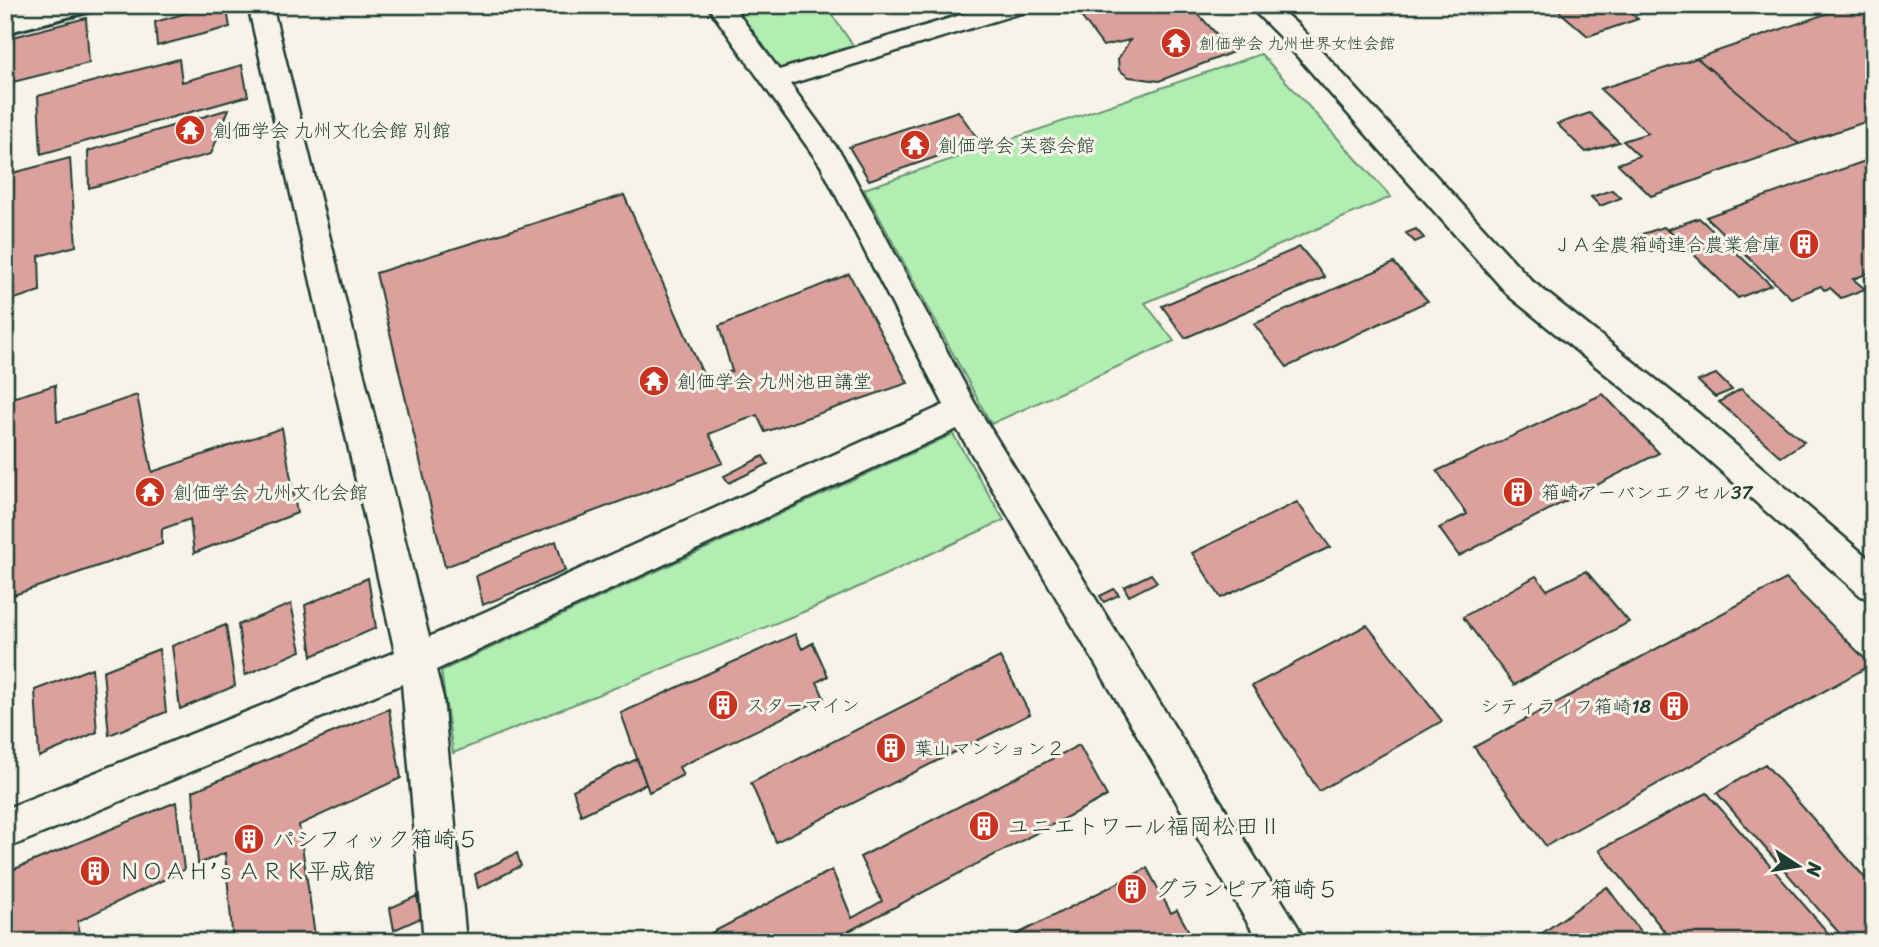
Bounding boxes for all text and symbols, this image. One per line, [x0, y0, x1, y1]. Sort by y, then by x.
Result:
temple icon: 創価学会 九州世界女性会館 [1159, 26, 1193, 60]
place label: 創価学会 九州世界女性会館 [1199, 29, 1395, 58]
temple icon: 創価学会 九州文化会館 別館 [173, 113, 207, 147]
place label: 創価学会 九州文化会館 別館 [213, 114, 451, 147]
temple icon: 創価学会 芙蓉会館 [898, 128, 932, 162]
place label: 創価学会 芙蓉会館 [938, 129, 1095, 162]
building icon: ＪＡ全農箱崎連合農業倉庫 [1787, 227, 1821, 261]
place label: ＪＡ全農箱崎連合農業倉庫 [1553, 228, 1781, 261]
temple icon: 創価学会 九州池田講堂 [637, 364, 671, 398]
place label: 創価学会 九州池田講堂 [677, 365, 872, 398]
temple icon: 創価学会 九州文化会館 [133, 475, 167, 509]
building icon: 箱崎アーバンエクセル37 [1501, 475, 1535, 509]
place label: 創価学会 九州文化会館 [173, 476, 368, 509]
place label: 箱崎アーバンエクセル37 [1541, 476, 1753, 509]
building icon: スターマイン [706, 688, 740, 722]
place label: スターマイン [746, 689, 860, 722]
building icon: シティライフ箱崎18 [1657, 689, 1691, 723]
place label: シティライフ箱崎18 [1480, 690, 1652, 723]
building icon: 葉山マンション２ [874, 731, 908, 765]
place label: 葉山マンション２ [914, 732, 1065, 765]
place label: ユニエトワール福岡松田Ⅱ [1007, 806, 1282, 847]
building icon: ユニエトワール福岡松田Ⅱ [967, 809, 1001, 843]
place label: パシフィック箱崎５ [272, 819, 479, 860]
building icon: パシフィック箱崎５ [232, 822, 266, 856]
north arrow [1764, 832, 1834, 902]
place label: ＮＯＡＨ’ｓＡＲＫ平成館 [118, 851, 376, 892]
building icon: ＮＯＡＨ’ｓＡＲＫ平成館 [78, 854, 112, 888]
text: N [1796, 859, 1832, 880]
place label: グランピア箱崎５ [1155, 869, 1339, 910]
building icon: グランピア箱崎５ [1115, 872, 1149, 906]

